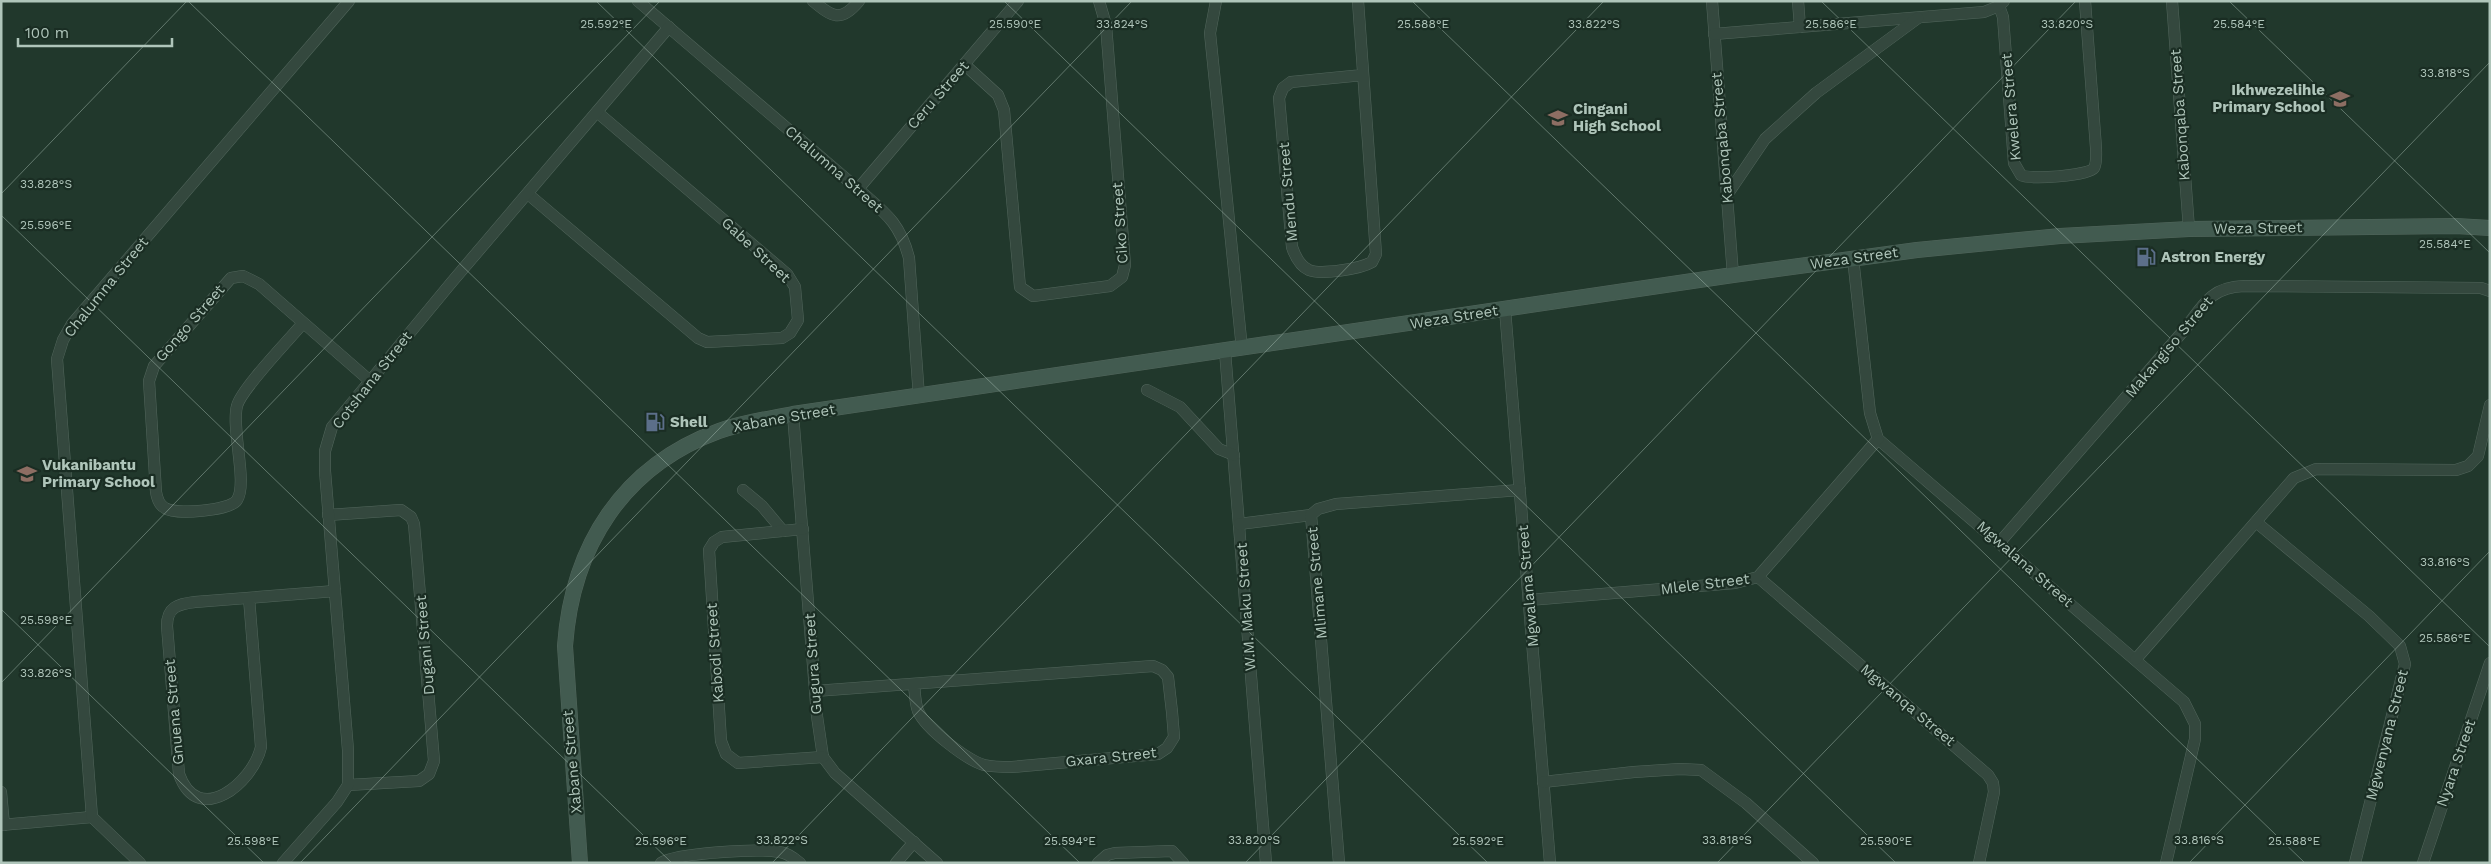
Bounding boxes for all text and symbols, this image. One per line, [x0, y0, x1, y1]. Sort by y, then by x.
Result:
scale bar [18, 15, 171, 47]
text: 25.592°E [580, 17, 632, 31]
text: 25.590°E [989, 17, 1041, 31]
text: 33.824°S [1096, 17, 1148, 31]
text: 25.588°E [1397, 17, 1449, 31]
text: 33.822°S [1568, 17, 1620, 31]
text: 25.586°E [1805, 17, 1857, 31]
text: 33.820°S [2041, 17, 2093, 31]
text: 25.584°E [2213, 17, 2265, 31]
text: 100 m [25, 24, 69, 42]
street label: Kabonqaba Street [2166, 48, 2194, 181]
street label: Kwelera Street [1997, 52, 2025, 161]
street label: Ceru Street [903, 57, 973, 133]
text: 33.818°S [2420, 66, 2470, 80]
street label: Kabonqaba Street [1707, 71, 1737, 204]
place label: Ikhwezelihle Primary School [2212, 81, 2325, 116]
school or university icon: Ikhwezelihle Primary School [2329, 88, 2351, 110]
place label: Cingani High School [1573, 100, 1661, 135]
school or university icon: Cingani High School [1547, 107, 1569, 129]
street label: Chalumna Street [781, 122, 887, 217]
street label: Mendu Street [1275, 141, 1301, 242]
text: 33.828°S [20, 177, 72, 191]
street label: Ciko Street [1108, 181, 1132, 264]
street label: Gabe Street [718, 214, 795, 287]
text: 25.596°E [20, 218, 72, 232]
street label: Weza Street [2213, 218, 2303, 238]
street label: Chalumna Street [60, 233, 152, 341]
text: 25.584°E [2419, 237, 2471, 251]
street label: Weza Street [1809, 243, 1900, 273]
fuel station icon: Astron Energy [2135, 246, 2157, 268]
place label: Astron Energy [2161, 248, 2266, 266]
street label: Gongo Street [152, 280, 229, 365]
street label: Makangiso Street [2121, 292, 2217, 401]
street label: Weza Street [1409, 301, 1500, 333]
street label: Cotshana Street [328, 327, 416, 432]
street label: Xabane Street [731, 400, 837, 436]
fuel station icon: Shell [644, 411, 666, 433]
place label: Shell [670, 413, 708, 431]
place label: Vukanibantu Primary School [42, 456, 155, 491]
school or university icon: Vukanibantu Primary School [16, 463, 38, 485]
street label: Mgwalana Street [1973, 517, 2078, 611]
street label: Mgwalana Street [1514, 524, 1542, 648]
street label: Mlimane Street [1303, 526, 1331, 640]
street label: W.M. Maku Street [1232, 542, 1259, 672]
text: 33.816°S [2420, 555, 2470, 569]
street label: Mlele Street [1659, 570, 1751, 598]
street label: Dugani Street [412, 594, 438, 696]
street label: Kabodi Street [702, 602, 727, 704]
street label: Gugura Street [800, 612, 826, 715]
text: 25.598°E [20, 613, 72, 627]
text: 25.586°E [2419, 631, 2471, 645]
street label: Gnuena Street [160, 658, 188, 765]
street label: Mgwanqa Street [1857, 660, 1960, 750]
text: 33.826°S [20, 666, 72, 680]
street label: Mgwenyana Street [2362, 667, 2412, 802]
street label: Xabane Street [558, 709, 585, 814]
street label: Nyara Street [2433, 716, 2480, 809]
street label: Gxara Street [1065, 743, 1158, 771]
text: 33.822°S [756, 833, 808, 847]
text: 33.820°S [1228, 833, 1280, 847]
text: 33.818°S [1702, 833, 1752, 847]
text: 33.816°S [2174, 833, 2224, 847]
text: 25.598°E [227, 834, 279, 848]
text: 25.596°E [635, 834, 687, 848]
text: 25.594°E [1044, 834, 1096, 848]
text: 25.592°E [1452, 834, 1504, 848]
text: 25.590°E [1860, 834, 1912, 848]
text: 25.588°E [2268, 834, 2320, 848]

